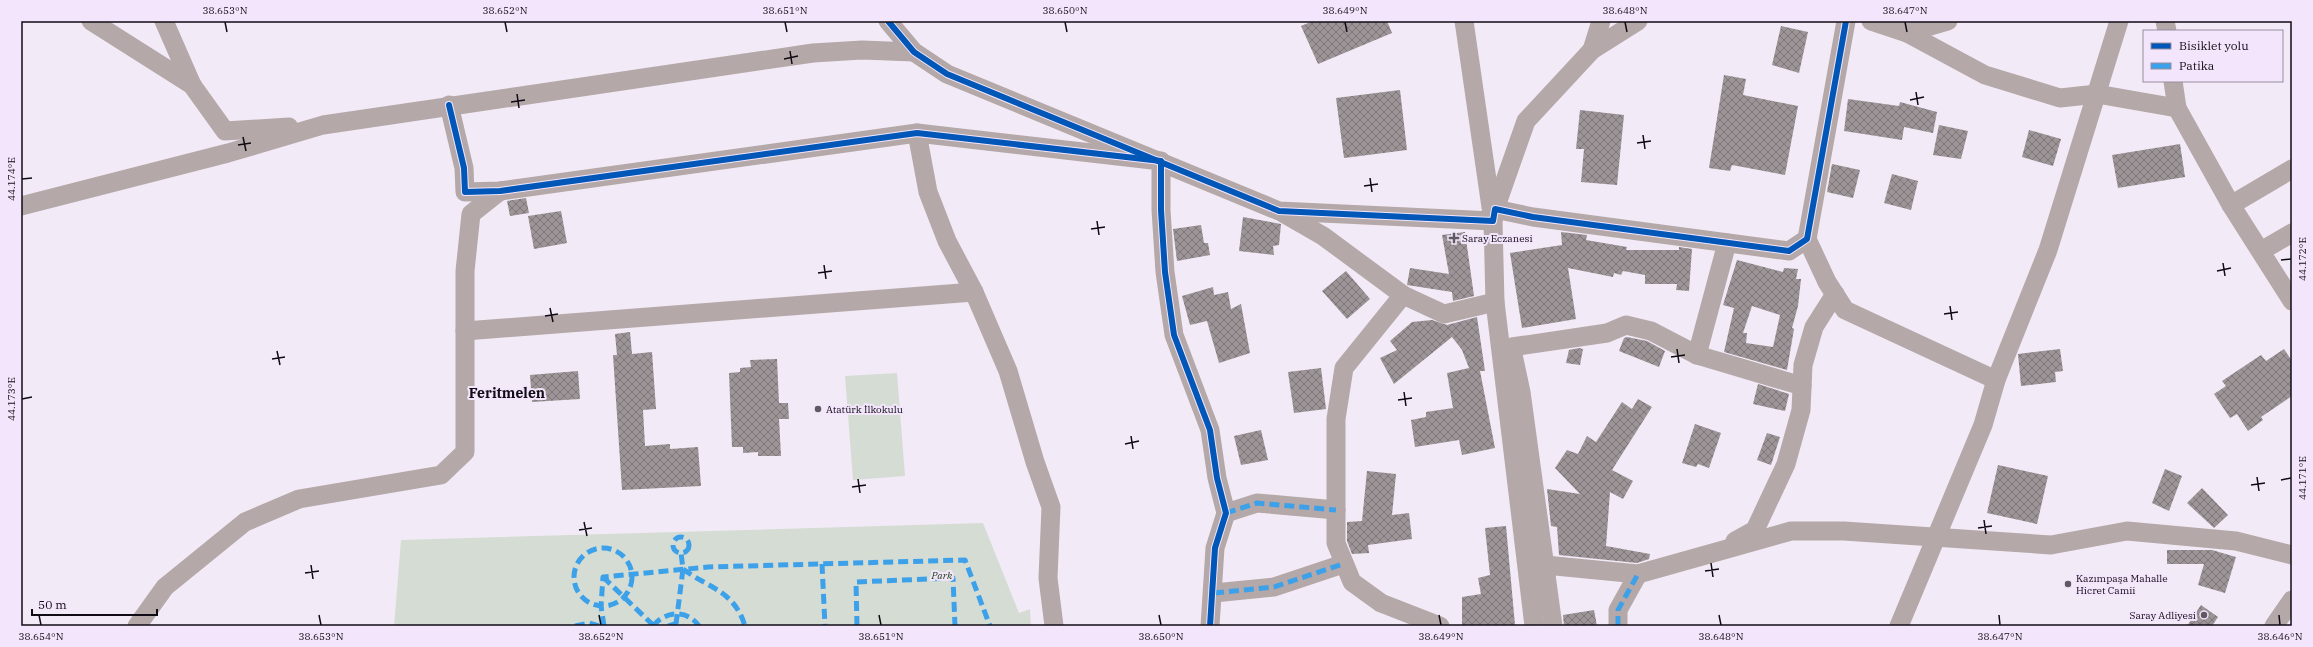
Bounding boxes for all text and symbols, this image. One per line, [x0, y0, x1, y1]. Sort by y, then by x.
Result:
text: 38.653°N [202, 4, 248, 17]
text: 38.652°N [482, 4, 528, 17]
text: 38.651°N [762, 4, 808, 17]
text: 38.650°N [1042, 4, 1088, 17]
text: 38.649°N [1322, 4, 1368, 17]
text: 38.648°N [1602, 4, 1648, 17]
text: 38.647°N [1882, 4, 1928, 17]
legend [2143, 30, 2283, 82]
text: Bisiklet yolu [2179, 38, 2249, 53]
text: Patika [2179, 58, 2215, 73]
text: 44.174°E [5, 157, 18, 201]
place label: Saray Eczanesi [1462, 232, 1533, 245]
marker: Saray Eczanesi [1449, 233, 1459, 243]
text: 44.172°E [2296, 237, 2309, 281]
text: 44.173°E [5, 377, 18, 421]
district label: Feritmelen [469, 384, 545, 402]
place label: Atatürk İlkokulu [826, 403, 903, 416]
marker: Atatürk İlkokulu [813, 404, 823, 414]
text: 44.171°E [2296, 456, 2309, 500]
park label: Park [931, 569, 953, 582]
place label: Kazımpaşa Mahalle Hicret Camii [2076, 572, 2168, 597]
marker: Kazımpaşa Mahalle Hicret Camii [2063, 579, 2073, 589]
scale bar [32, 591, 157, 617]
text: 50 m [38, 597, 67, 612]
place label: Saray Adliyesi [2130, 609, 2196, 622]
marker: Saray Adliyesi [2199, 610, 2209, 620]
text: 38.654°N [18, 630, 64, 643]
text: 38.653°N [298, 630, 344, 643]
text: 38.652°N [578, 630, 624, 643]
text: 38.651°N [858, 630, 904, 643]
text: 38.650°N [1138, 630, 1184, 643]
text: 38.649°N [1418, 630, 1464, 643]
text: 38.648°N [1698, 630, 1744, 643]
text: 38.647°N [1977, 630, 2023, 643]
text: 38.646°N [2257, 630, 2303, 643]

